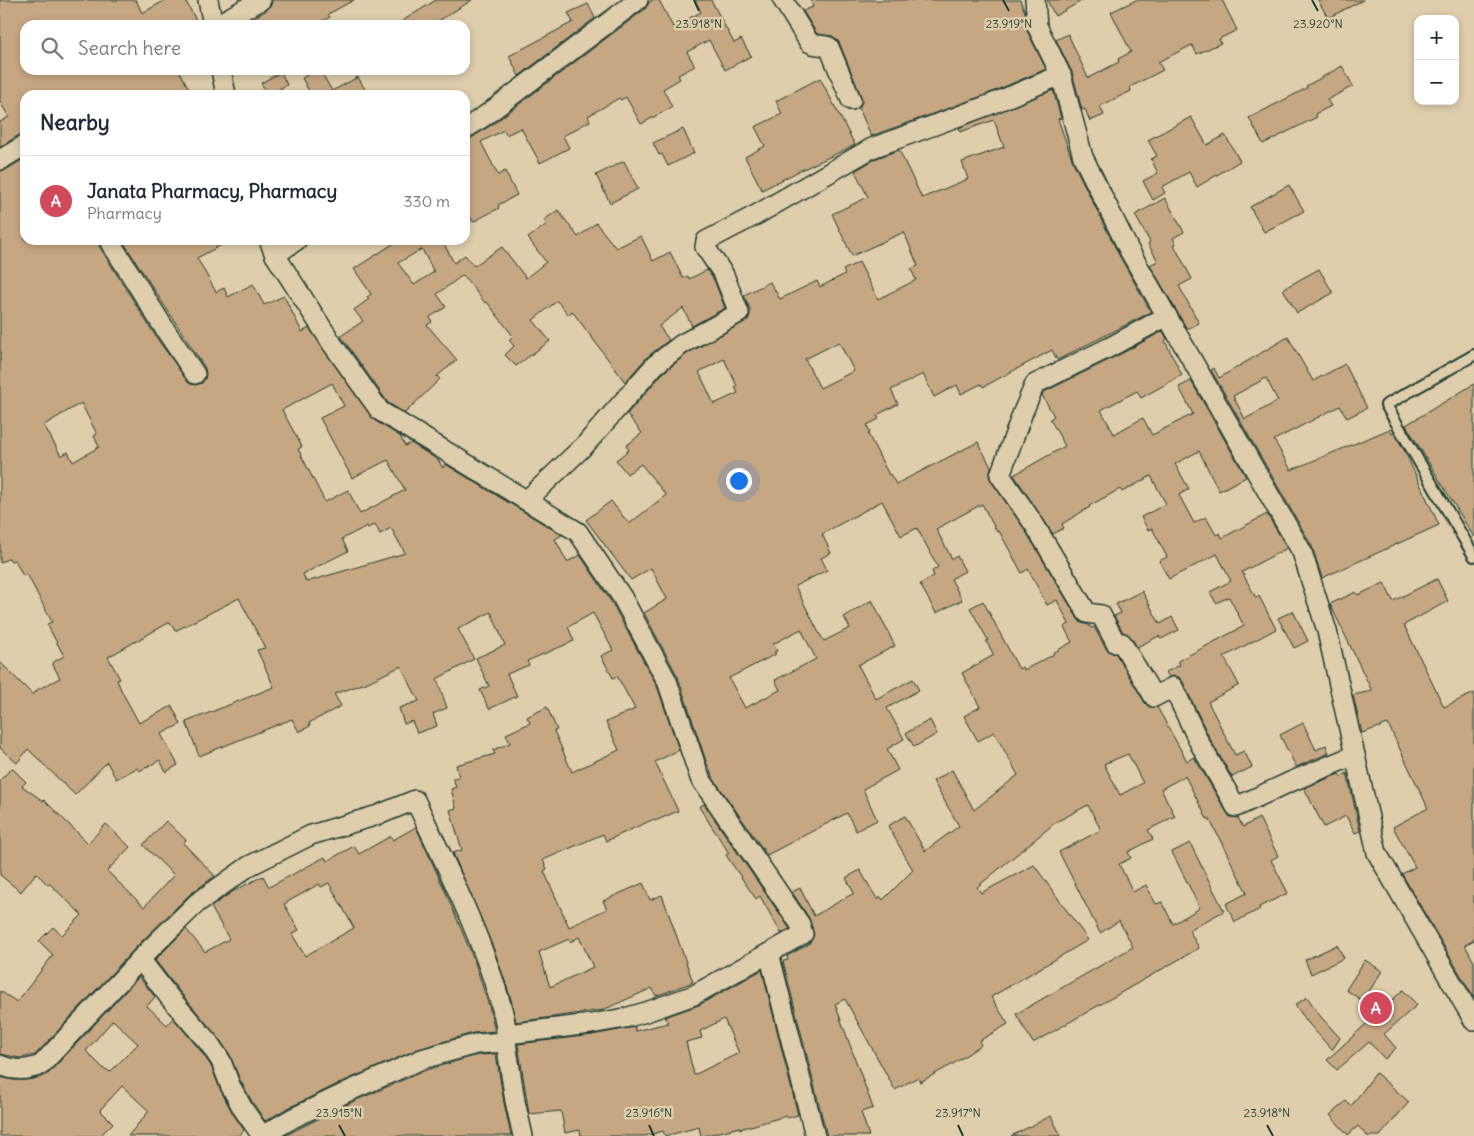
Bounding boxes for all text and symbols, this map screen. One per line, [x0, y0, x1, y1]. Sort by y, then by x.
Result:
map controls [1414, 15, 1459, 105]
button: + [1414, 15, 1459, 60]
text: 23.918°N [676, 16, 722, 31]
text: 23.919°N [986, 16, 1032, 31]
text: 23.920°N [1293, 16, 1343, 31]
search box [20, 20, 470, 75]
icon: search [38, 34, 66, 62]
text: Search here [78, 36, 181, 60]
button: − [1414, 60, 1459, 105]
text: Nearby [40, 109, 110, 136]
text: Janata Pharmacy, Pharmacy [87, 179, 337, 203]
text: A [51, 191, 61, 211]
text: 330 m [403, 191, 450, 211]
text: Pharmacy [87, 203, 162, 223]
your location [726, 468, 752, 494]
pin: A [1360, 989, 1392, 1027]
text: 23.915°N [316, 1105, 362, 1120]
text: 23.916°N [626, 1105, 672, 1120]
text: 23.917°N [935, 1105, 981, 1120]
text: 23.918°N [1244, 1105, 1290, 1120]

